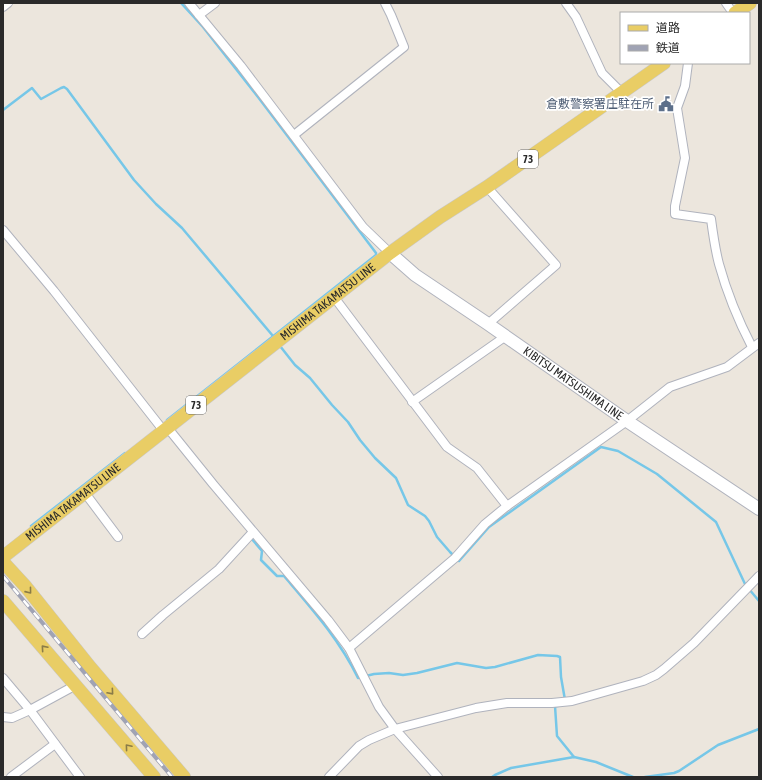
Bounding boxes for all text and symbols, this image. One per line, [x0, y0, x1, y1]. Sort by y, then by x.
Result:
legend [620, 12, 750, 64]
text: 道路 [656, 21, 680, 35]
text: 鉄道 [656, 41, 680, 55]
public building icon: 倉敷警察署庄駐在所 [657, 95, 675, 113]
place label: 倉敷警察署庄駐在所 [546, 97, 654, 111]
road number: 73 [518, 150, 538, 168]
street label: MISHIMA TAKAMATSU LINE [278, 260, 378, 343]
street label: KIBITSU MATSUSHIMA LINE [521, 344, 626, 423]
road number: 73 [186, 396, 206, 414]
street label: MISHIMA TAKAMATSU LINE [23, 460, 123, 544]
one-way arrow [25, 587, 32, 594]
one-way arrow [42, 646, 49, 653]
one-way arrow [106, 688, 113, 695]
one-way arrow [126, 745, 133, 752]

